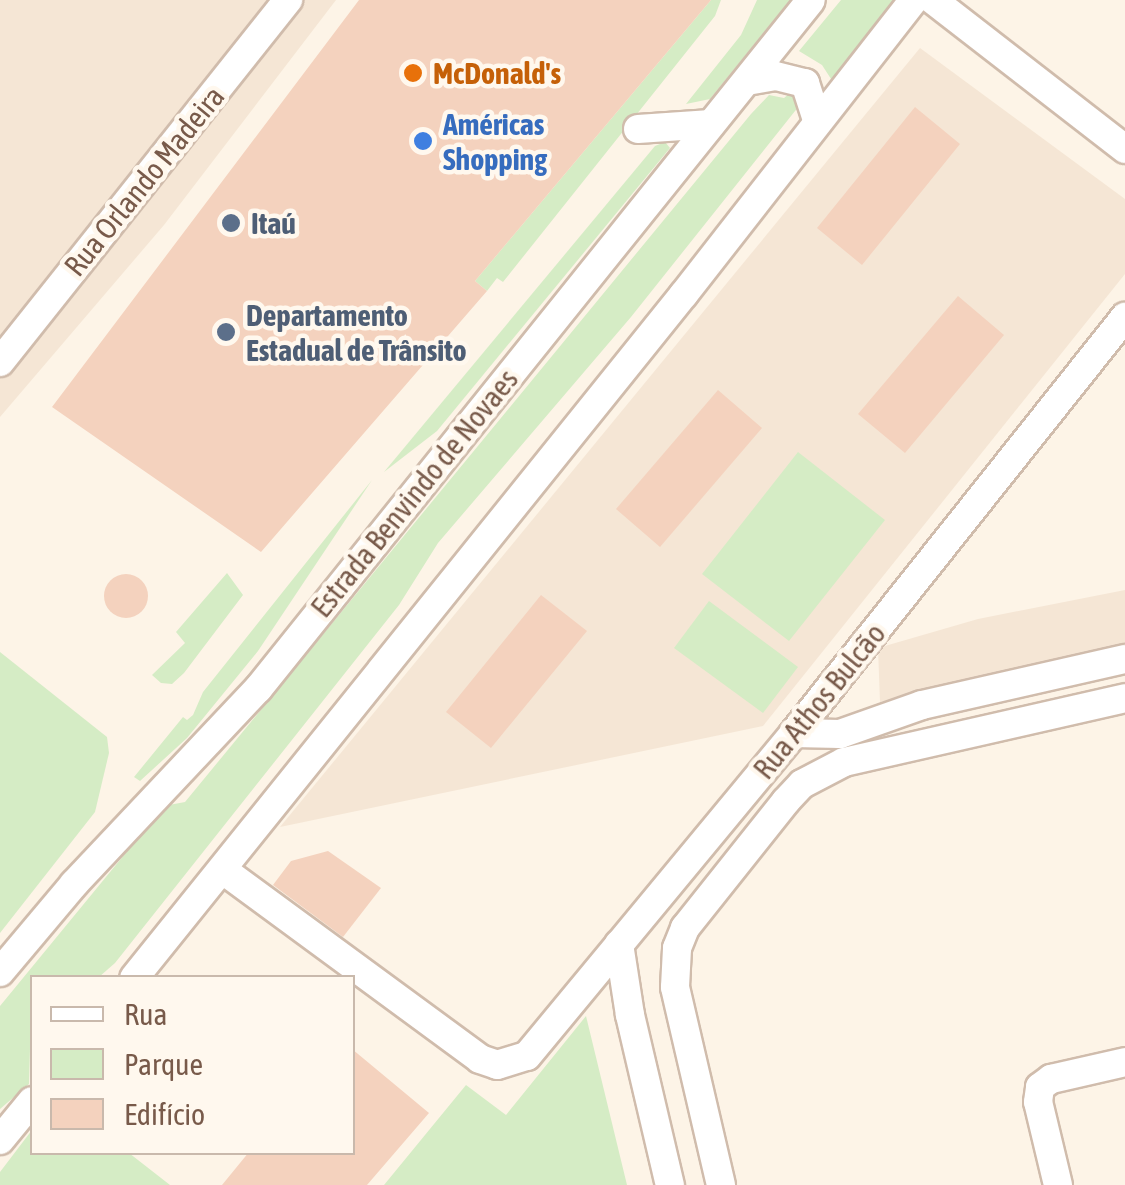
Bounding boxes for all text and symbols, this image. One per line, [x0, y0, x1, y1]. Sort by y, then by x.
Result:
place label: McDonald's [433, 55, 561, 91]
marker: McDonald's [402, 62, 424, 84]
street label: Rua Orlando Madeira [56, 79, 232, 283]
place label: Américas Shopping [443, 106, 547, 176]
marker: Américas Shopping [412, 130, 434, 152]
place label: Itaú [251, 205, 296, 241]
marker: Itaú [220, 212, 242, 234]
place label: Departamento Estadual de Trânsito [246, 297, 467, 368]
marker: Departamento Estadual de Trânsito [215, 321, 237, 343]
street label: Estrada Benvindo de Novaes [303, 362, 525, 624]
street label: Rua Athos Bulcão [745, 616, 893, 786]
legend [30, 975, 355, 1155]
text: Rua [124, 997, 167, 1031]
text: Parque [124, 1047, 203, 1081]
text: Edifício [124, 1097, 205, 1131]

